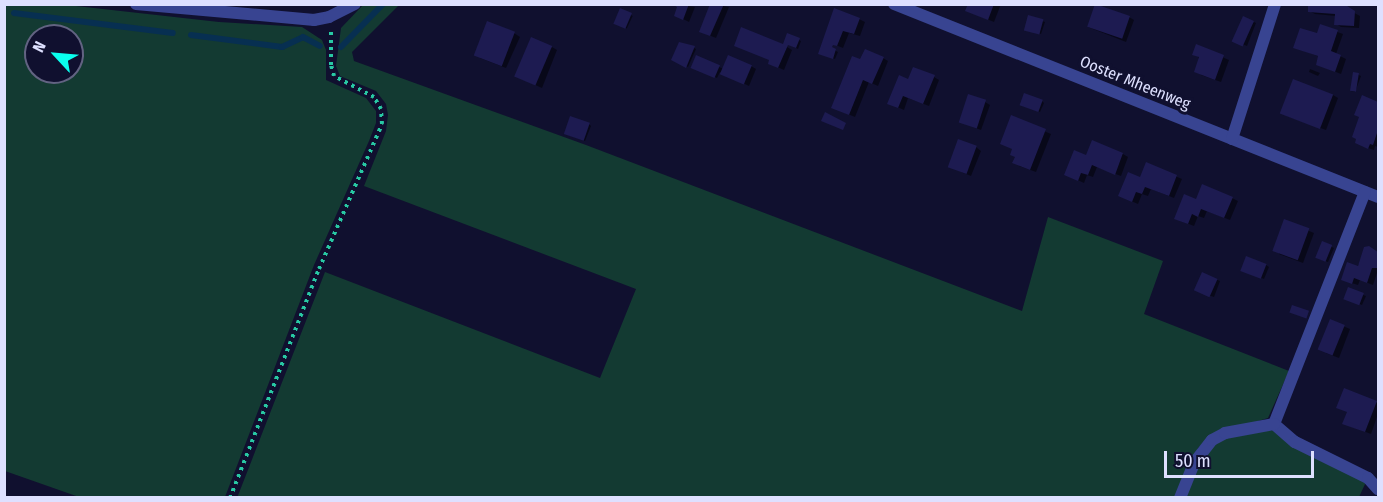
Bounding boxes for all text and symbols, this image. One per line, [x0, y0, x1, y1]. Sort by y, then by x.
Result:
north arrow [24, 24, 84, 84]
text: N [29, 38, 50, 55]
street label: Ooster Mheenweg [1077, 52, 1193, 114]
scale bar [1167, 439, 1317, 477]
text: 50 m [1175, 450, 1211, 472]

